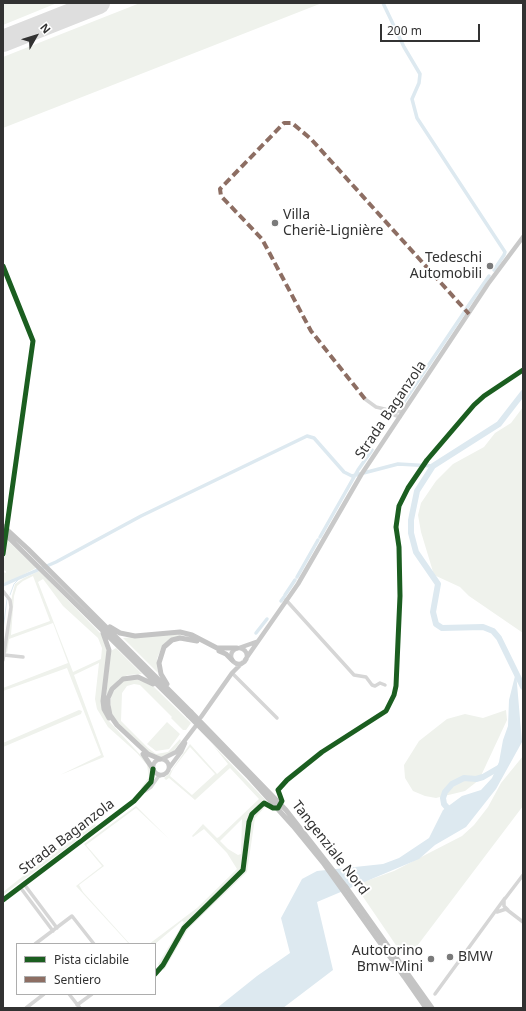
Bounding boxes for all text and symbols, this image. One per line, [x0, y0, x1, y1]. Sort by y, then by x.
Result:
north arrow [16, 16, 56, 56]
scale bar [382, 16, 482, 42]
text: N [37, 20, 54, 36]
text: 200 m [387, 22, 422, 39]
place label: Villa Cheriè-Lignière [283, 207, 383, 240]
marker: Villa Cheriè-Lignière [270, 218, 280, 228]
place label: Tedeschi Automobili [410, 250, 482, 282]
marker: Tedeschi Automobili [485, 261, 495, 271]
street label: Strada Baganzola [352, 358, 430, 462]
street label: Strada Baganzola [16, 796, 118, 878]
street label: Tangenziale Nord [288, 798, 372, 898]
legend [16, 943, 156, 995]
place label: Autotorino Bmw-Mini [352, 943, 423, 976]
place label: BMW [458, 949, 493, 965]
text: Pista ciclabile [54, 951, 129, 968]
marker: BMW [445, 952, 455, 962]
marker: Autotorino Bmw-Mini [426, 954, 436, 964]
text: Sentiero [54, 971, 101, 988]

